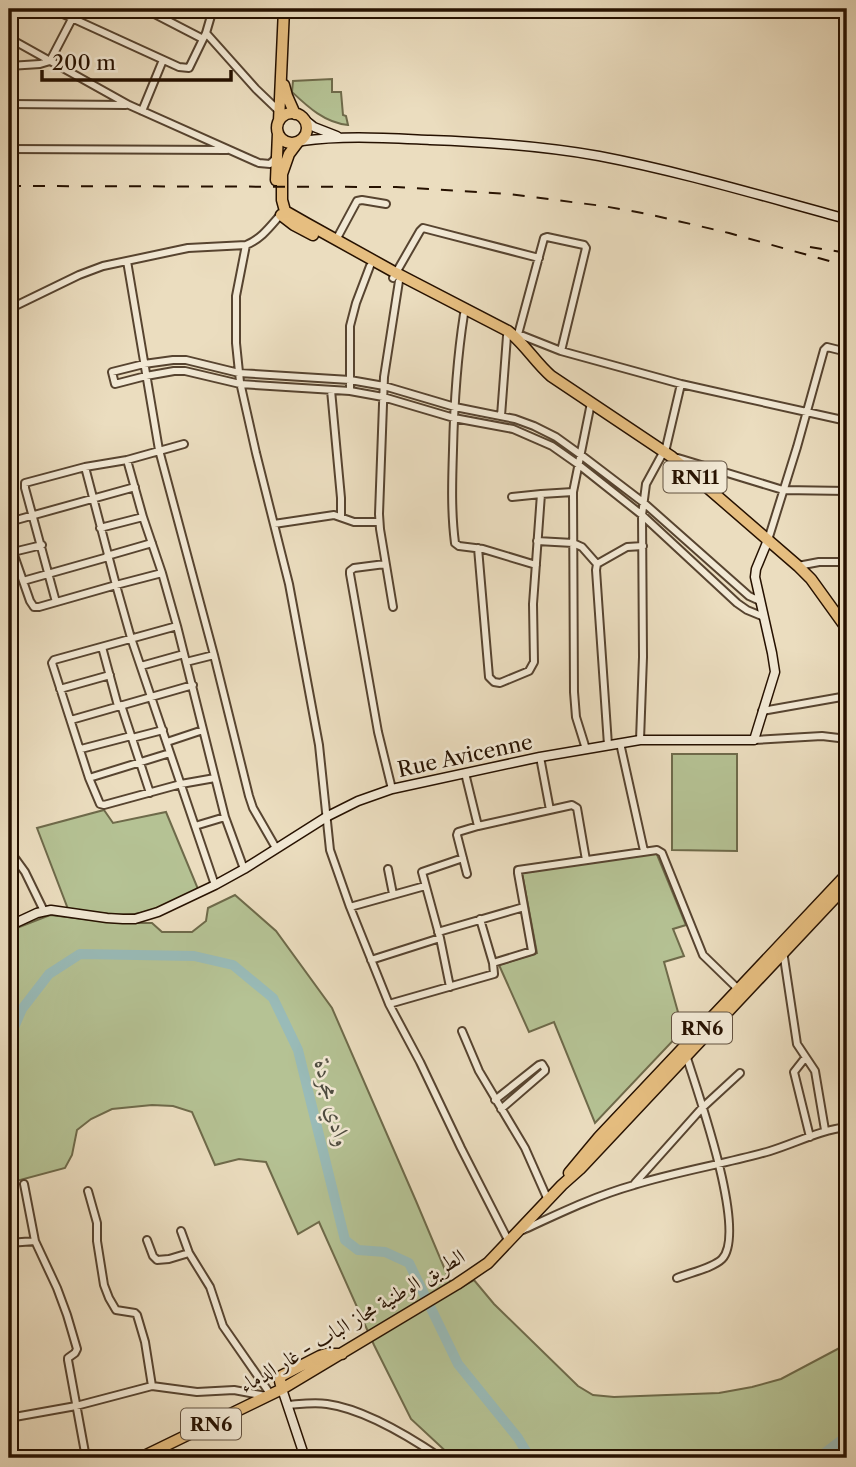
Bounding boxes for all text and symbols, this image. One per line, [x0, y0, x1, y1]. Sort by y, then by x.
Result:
scale bar [42, 38, 231, 82]
text: 200 m [52, 50, 116, 75]
road number: RN11 [664, 462, 726, 492]
street label: Rue Avicenne [395, 729, 535, 782]
road number: RN6 [672, 1012, 732, 1044]
water label: وادي مجردة [304, 1055, 357, 1151]
street label: الطريق الوطنية مجاز الباب - غار الدماء [234, 1243, 470, 1399]
road number: RN6 [181, 1408, 241, 1440]

